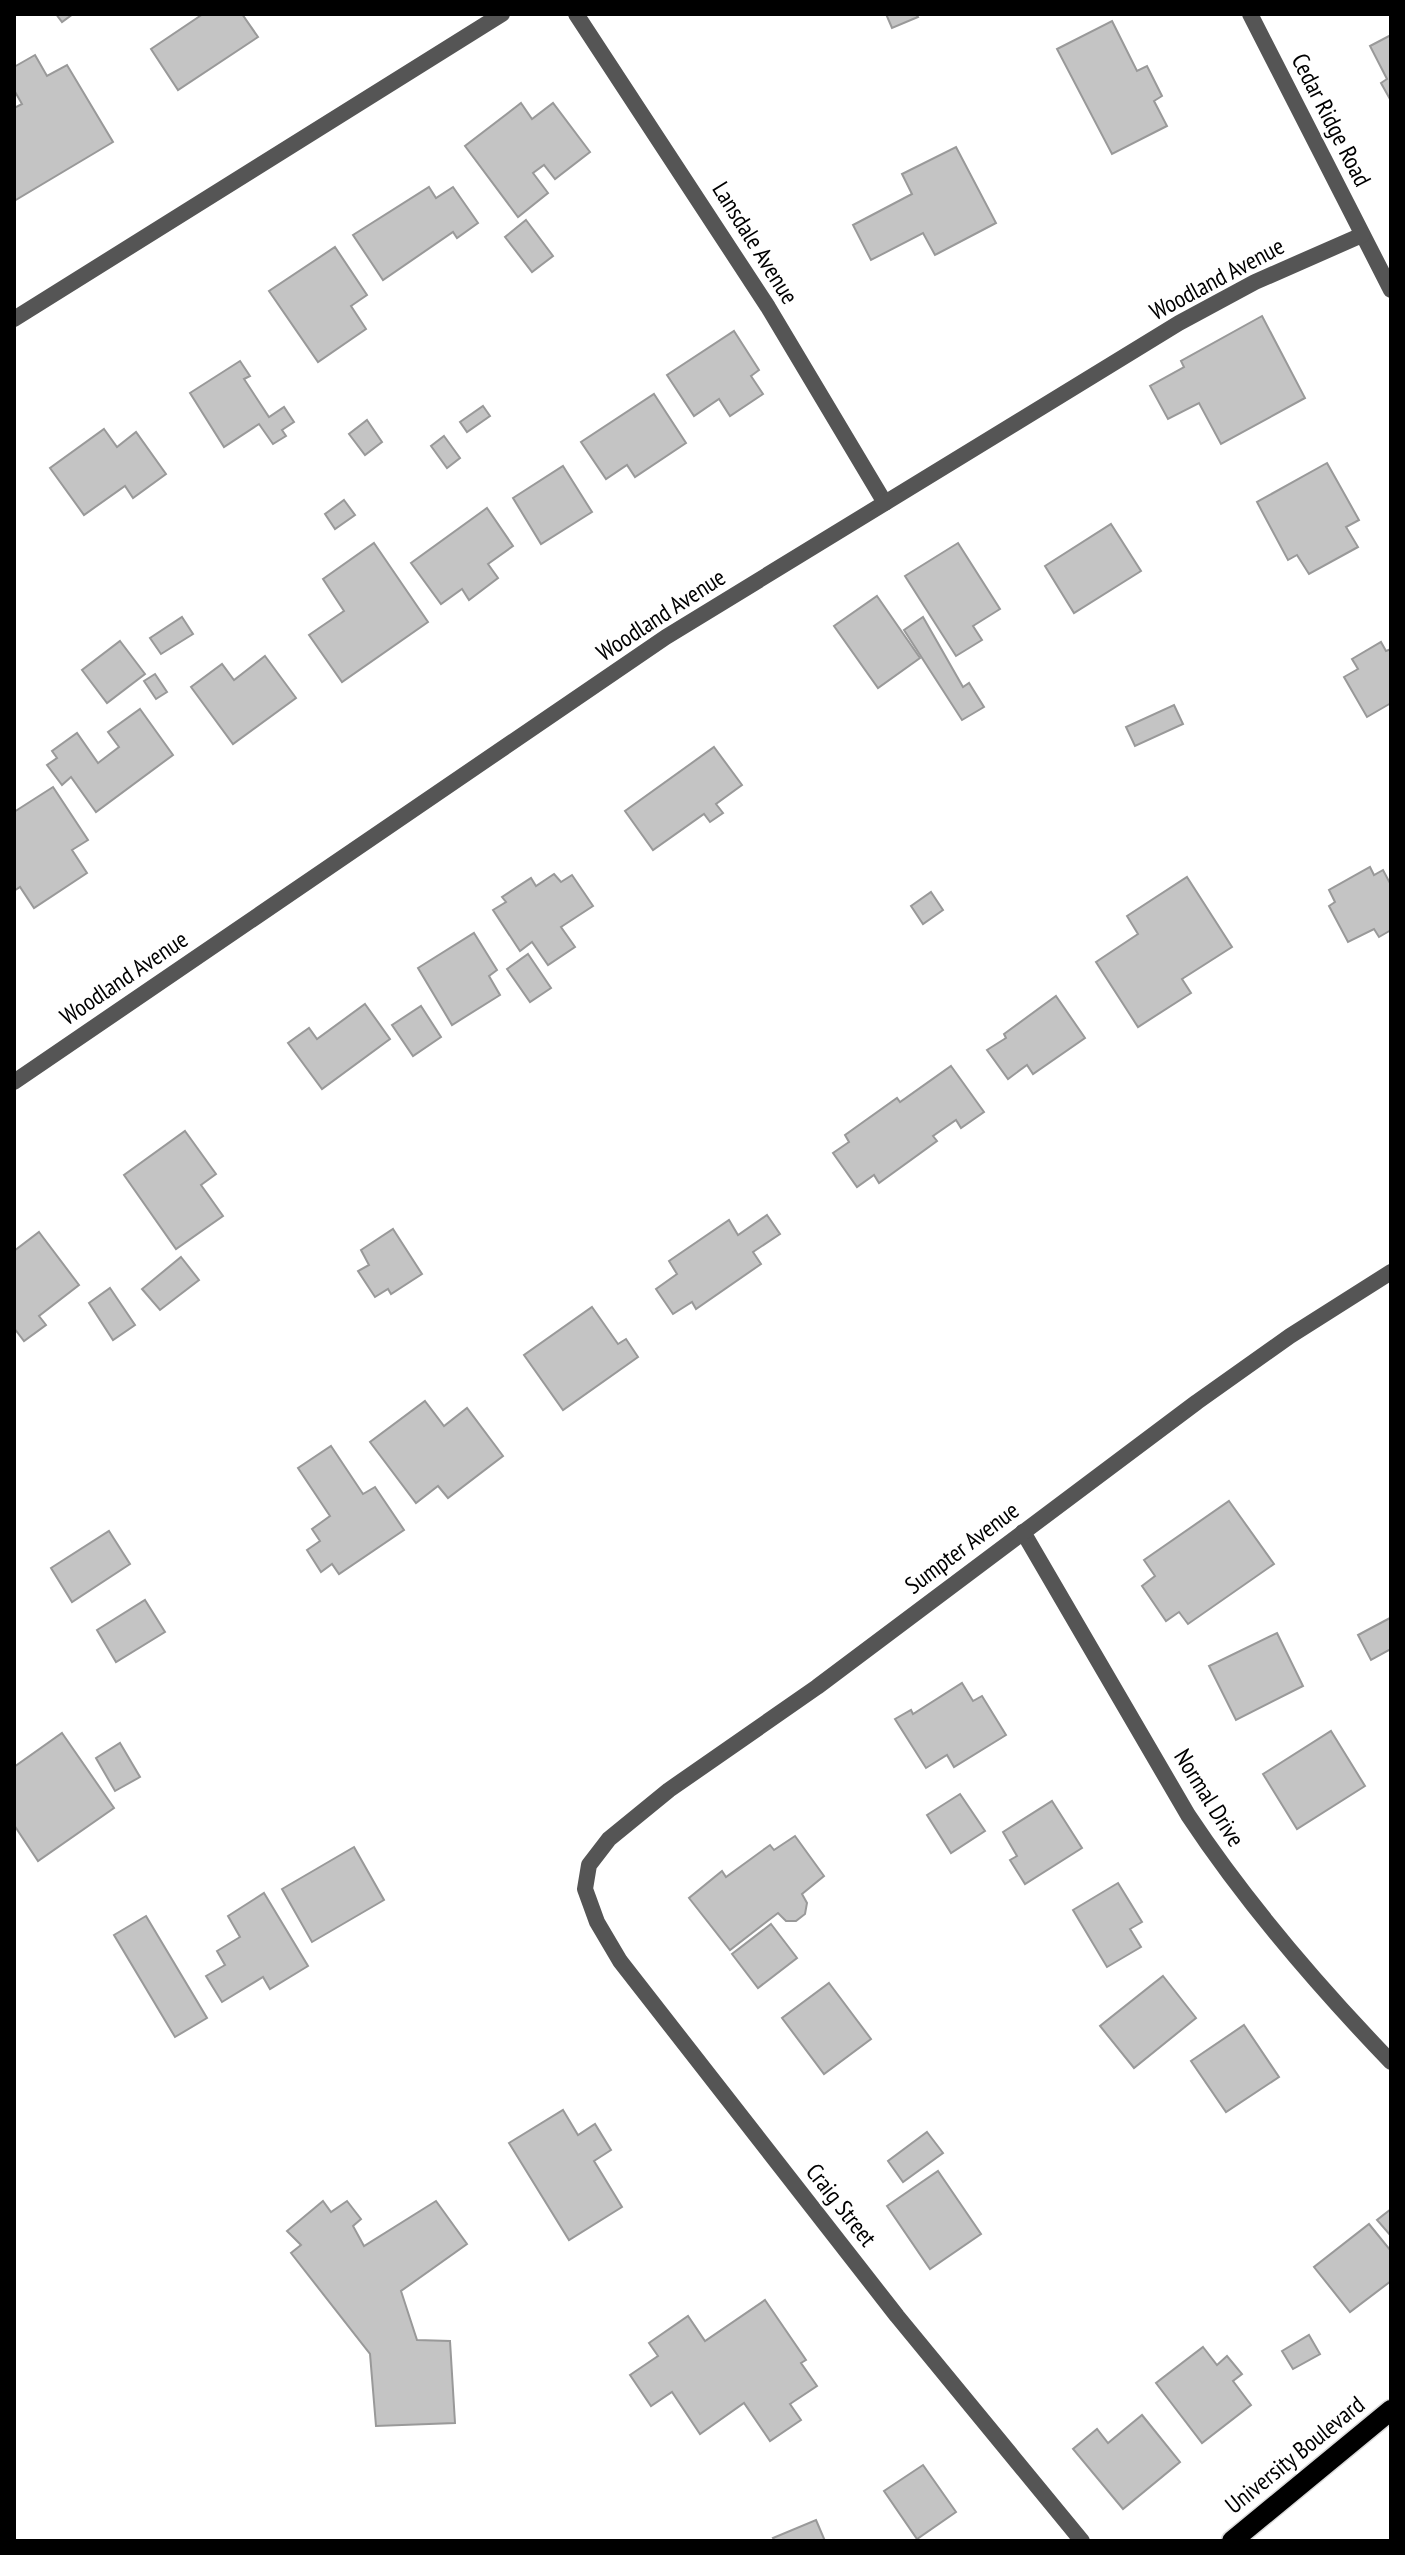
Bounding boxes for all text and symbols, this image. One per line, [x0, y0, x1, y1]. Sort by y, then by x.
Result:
street label: Cedar Ridge Road [1285, 48, 1378, 192]
street label: Lansdale Avenue [706, 176, 805, 310]
street label: Woodland Avenue [1144, 230, 1289, 327]
street label: Woodland Avenue [590, 561, 731, 668]
street label: Woodland Avenue [54, 923, 194, 1032]
street label: Sumpter Avenue [899, 1495, 1025, 1601]
street label: Normal Drive [1167, 1743, 1252, 1852]
street label: Craig Street [799, 2157, 884, 2253]
street label: University Boulevard [1219, 2389, 1371, 2520]

